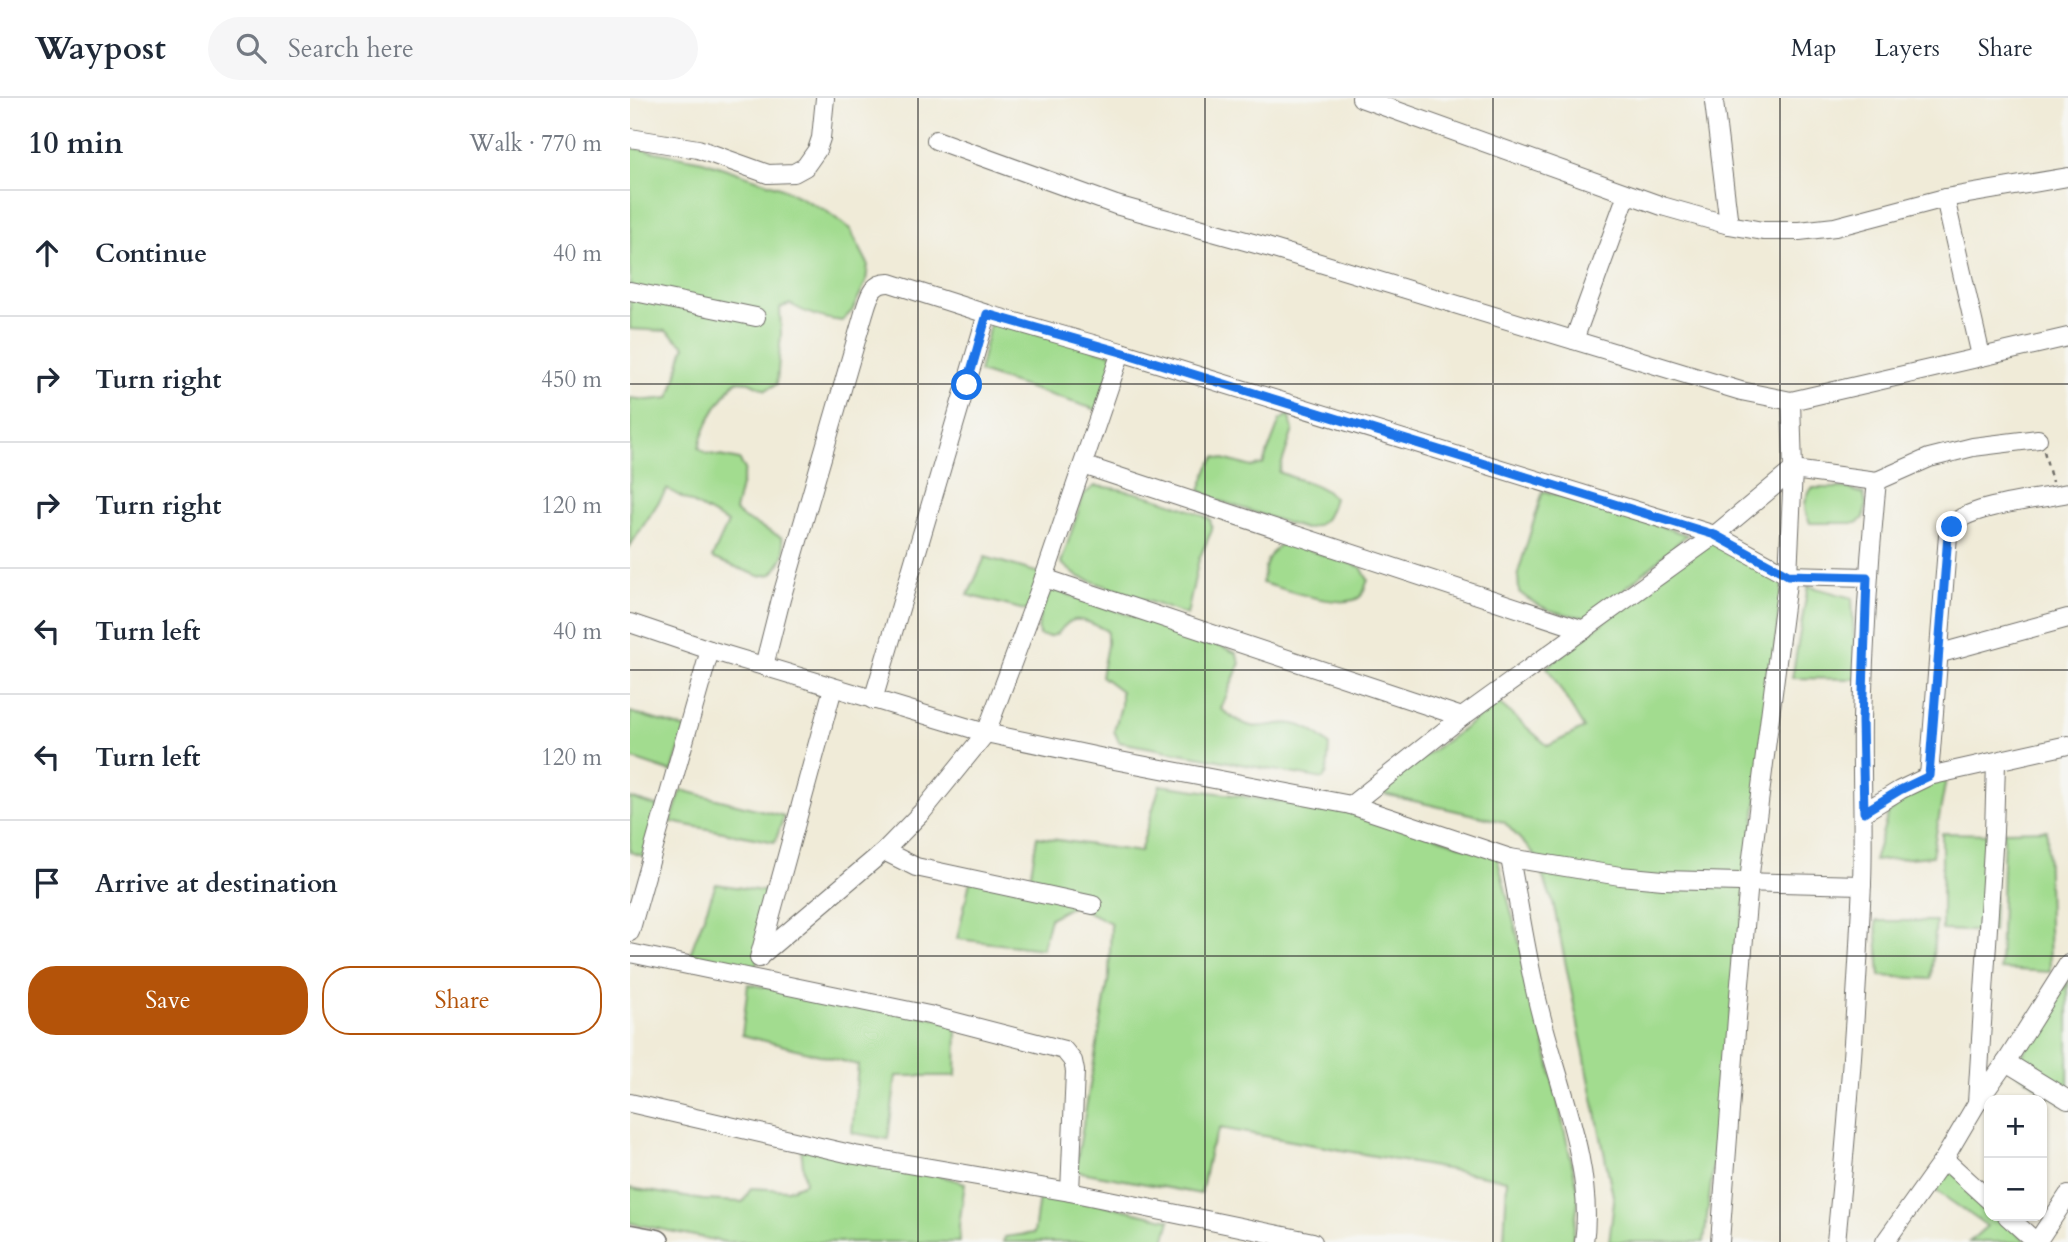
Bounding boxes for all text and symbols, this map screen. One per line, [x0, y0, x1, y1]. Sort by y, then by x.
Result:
search box [208, 17, 698, 80]
text: Waypost [35, 26, 166, 71]
icon: search [232, 29, 270, 67]
text: Search here [288, 31, 414, 66]
text: Map [1791, 32, 1837, 65]
text: Layers [1875, 32, 1940, 65]
text: Share [1978, 32, 2033, 65]
text: 10 min [28, 123, 123, 164]
text: Walk · 770 m [469, 128, 602, 159]
icon: ahead [28, 234, 66, 272]
text: Continue [95, 236, 207, 271]
text: 40 m [553, 238, 602, 269]
icon: right [28, 360, 66, 398]
text: Turn right [95, 362, 222, 397]
text: 450 m [541, 364, 602, 395]
route start [951, 369, 982, 400]
icon: right [28, 486, 66, 524]
text: Turn right [95, 488, 222, 523]
text: 120 m [541, 490, 602, 521]
route end [1936, 511, 1967, 542]
icon: left [28, 612, 66, 650]
text: Turn left [95, 614, 200, 649]
text: 40 m [553, 616, 602, 647]
icon: left [28, 738, 66, 776]
text: Turn left [95, 740, 200, 775]
text: 120 m [541, 742, 602, 773]
icon: arrive [28, 864, 66, 902]
text: Arrive at destination [95, 866, 338, 901]
button: Save [28, 966, 308, 1035]
button: Share [322, 966, 602, 1035]
map controls [1984, 1095, 2047, 1221]
button: + [1984, 1095, 2047, 1158]
button: − [1984, 1158, 2047, 1221]

